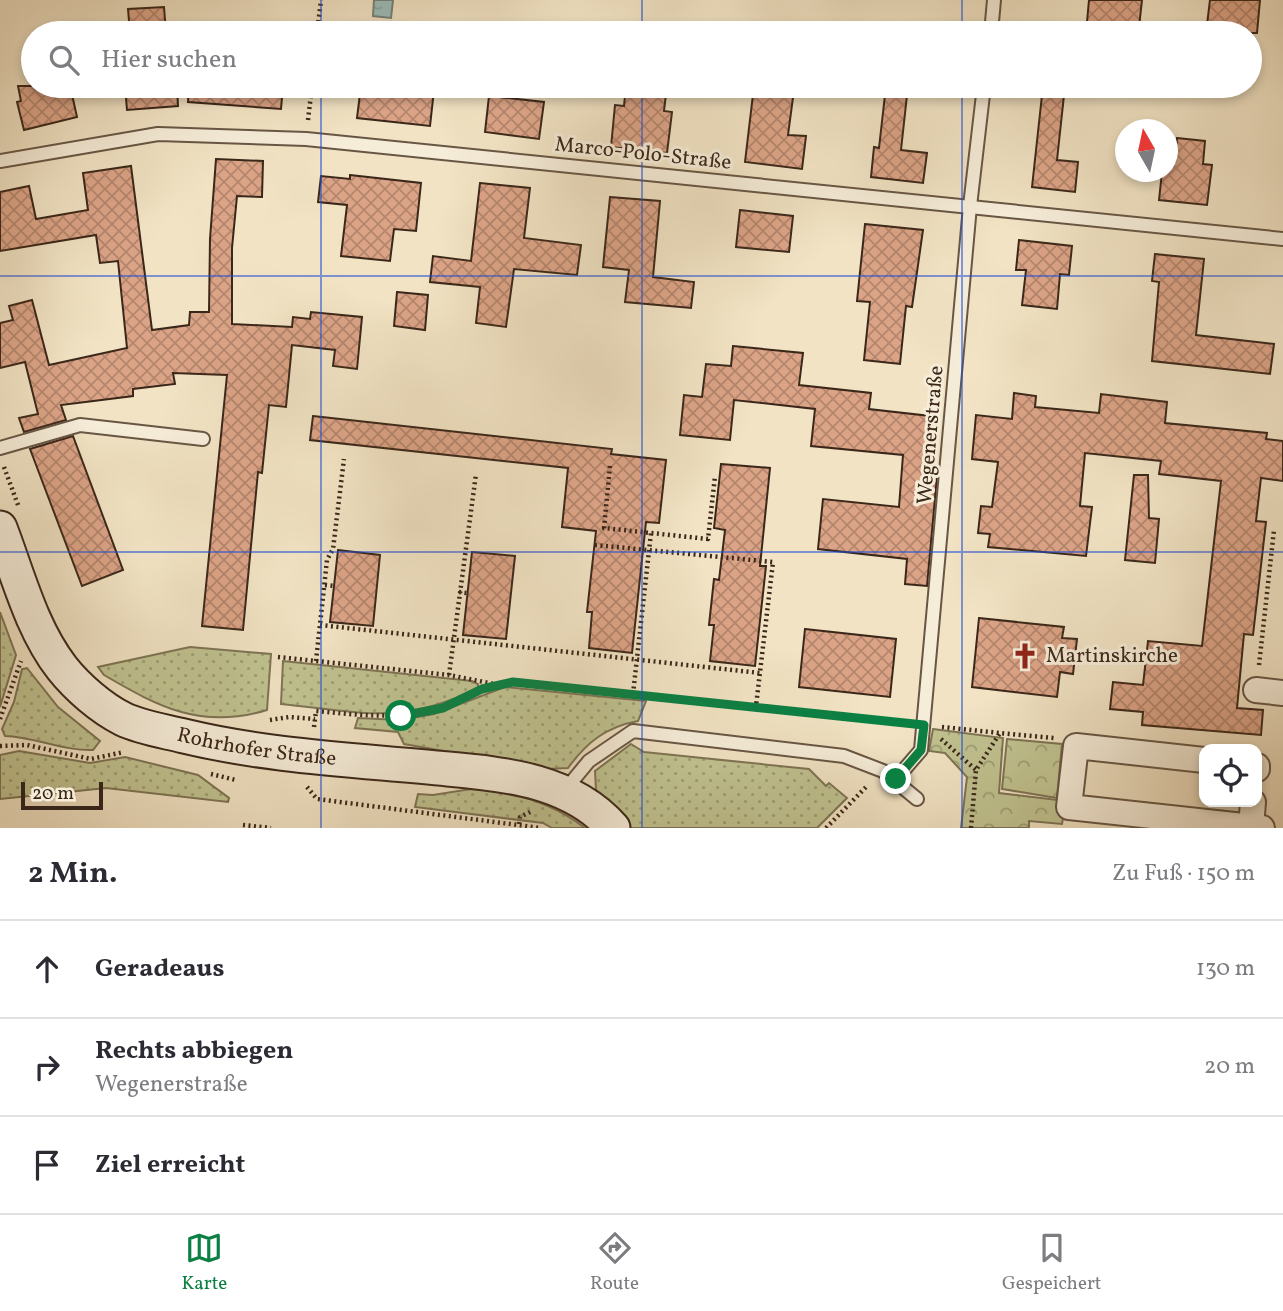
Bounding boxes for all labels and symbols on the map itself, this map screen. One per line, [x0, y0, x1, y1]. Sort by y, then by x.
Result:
north arrow [1115, 119, 1178, 182]
street label: Marco-Polo-Straße [553, 130, 733, 178]
street label: Wegenerstraße [910, 364, 952, 506]
church icon: Martinskirche [1010, 641, 1040, 671]
place label: Martinskirche [1046, 642, 1178, 671]
route start [385, 700, 416, 731]
street label: Rohrhofer Straße [174, 720, 338, 773]
route end [880, 763, 911, 794]
scale bar [21, 779, 103, 811]

